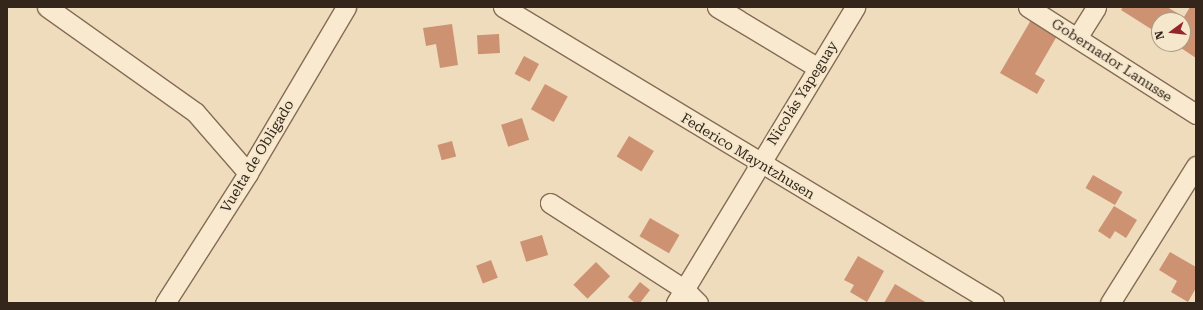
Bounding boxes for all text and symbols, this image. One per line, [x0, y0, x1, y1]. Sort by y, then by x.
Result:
north arrow [1151, 12, 1191, 52]
street label: Gobernador Lanusse [1049, 15, 1175, 105]
text: N [1153, 29, 1167, 41]
street label: Nicolás Yapeguay [763, 38, 841, 148]
street label: Vuelta de Obligado [217, 97, 297, 215]
street label: Federico Mayntzhusen [678, 109, 818, 203]

